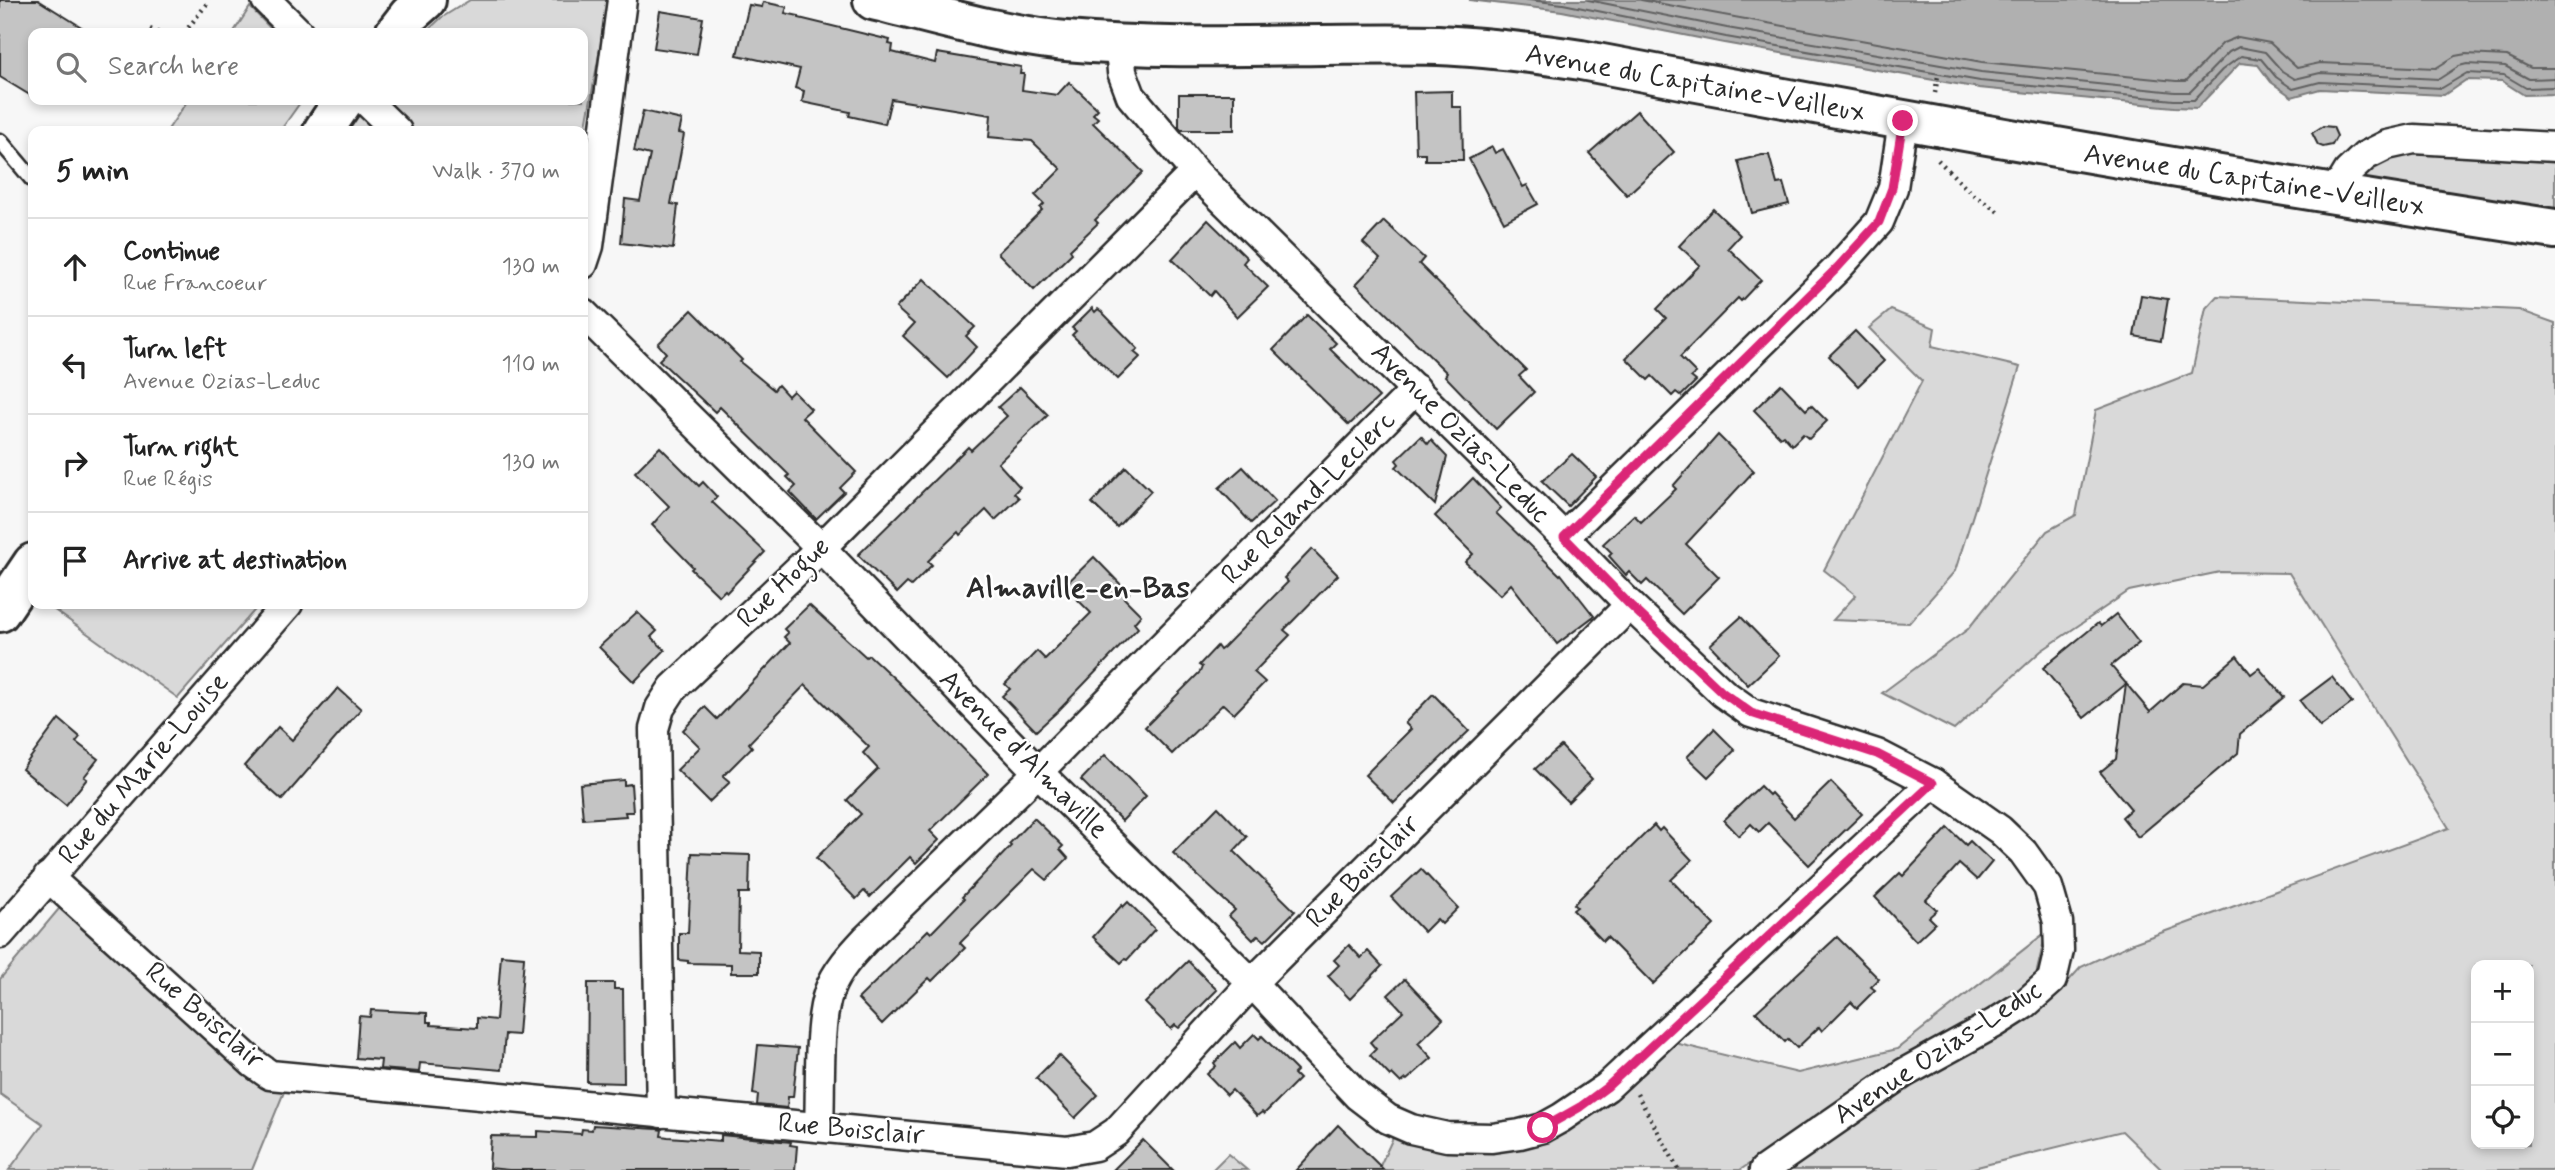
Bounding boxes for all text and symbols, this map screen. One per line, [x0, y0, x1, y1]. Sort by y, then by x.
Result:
search box [28, 28, 588, 105]
street label: Avenue du Capitaine-Veilleux [1522, 36, 1868, 132]
icon: search [52, 48, 90, 86]
text: Search here [108, 50, 239, 84]
route end [1887, 105, 1918, 136]
street label: Avenue du Capitaine-Veilleux [2081, 136, 2427, 226]
text: 5 min [56, 152, 130, 191]
text: Walk · 370 m [432, 157, 560, 187]
text: Continue [123, 235, 220, 269]
icon: ahead [56, 248, 94, 286]
text: 130 m [502, 252, 560, 282]
text: Rue Francoeur [123, 269, 267, 299]
text: Turn left [123, 333, 227, 367]
street label: Avenue Ozias-Leduc [1362, 335, 1558, 531]
icon: left [56, 346, 94, 384]
text: 110 m [501, 350, 560, 380]
text: Avenue Ozias-Leduc [123, 367, 320, 397]
street label: Rue Roland-Leclerc [1214, 403, 1404, 593]
text: Turn right [123, 431, 239, 465]
icon: right [56, 444, 94, 482]
text: 130 m [502, 448, 560, 478]
text: Rue Régis [123, 465, 212, 495]
street label: Rue Hogue [729, 529, 841, 639]
icon: arrive [56, 542, 94, 580]
text: Arrive at destination [123, 544, 347, 578]
district label: Almaville-en-Bas [966, 569, 1191, 608]
street label: Avenue d'Almaville [930, 662, 1116, 848]
street label: Rue du Marie-Louise [50, 665, 238, 873]
street label: Rue Boisclair [1298, 807, 1428, 937]
street label: Rue Boisclair [136, 954, 272, 1078]
map controls [2471, 960, 2534, 1149]
button: + [2471, 960, 2534, 1023]
street label: Avenue Ozias-Leduc [1827, 972, 2049, 1134]
button: − [2471, 1023, 2534, 1086]
button: locate [2471, 1086, 2534, 1149]
street label: Rue Boisclair [776, 1105, 926, 1155]
route start [1527, 1112, 1558, 1143]

